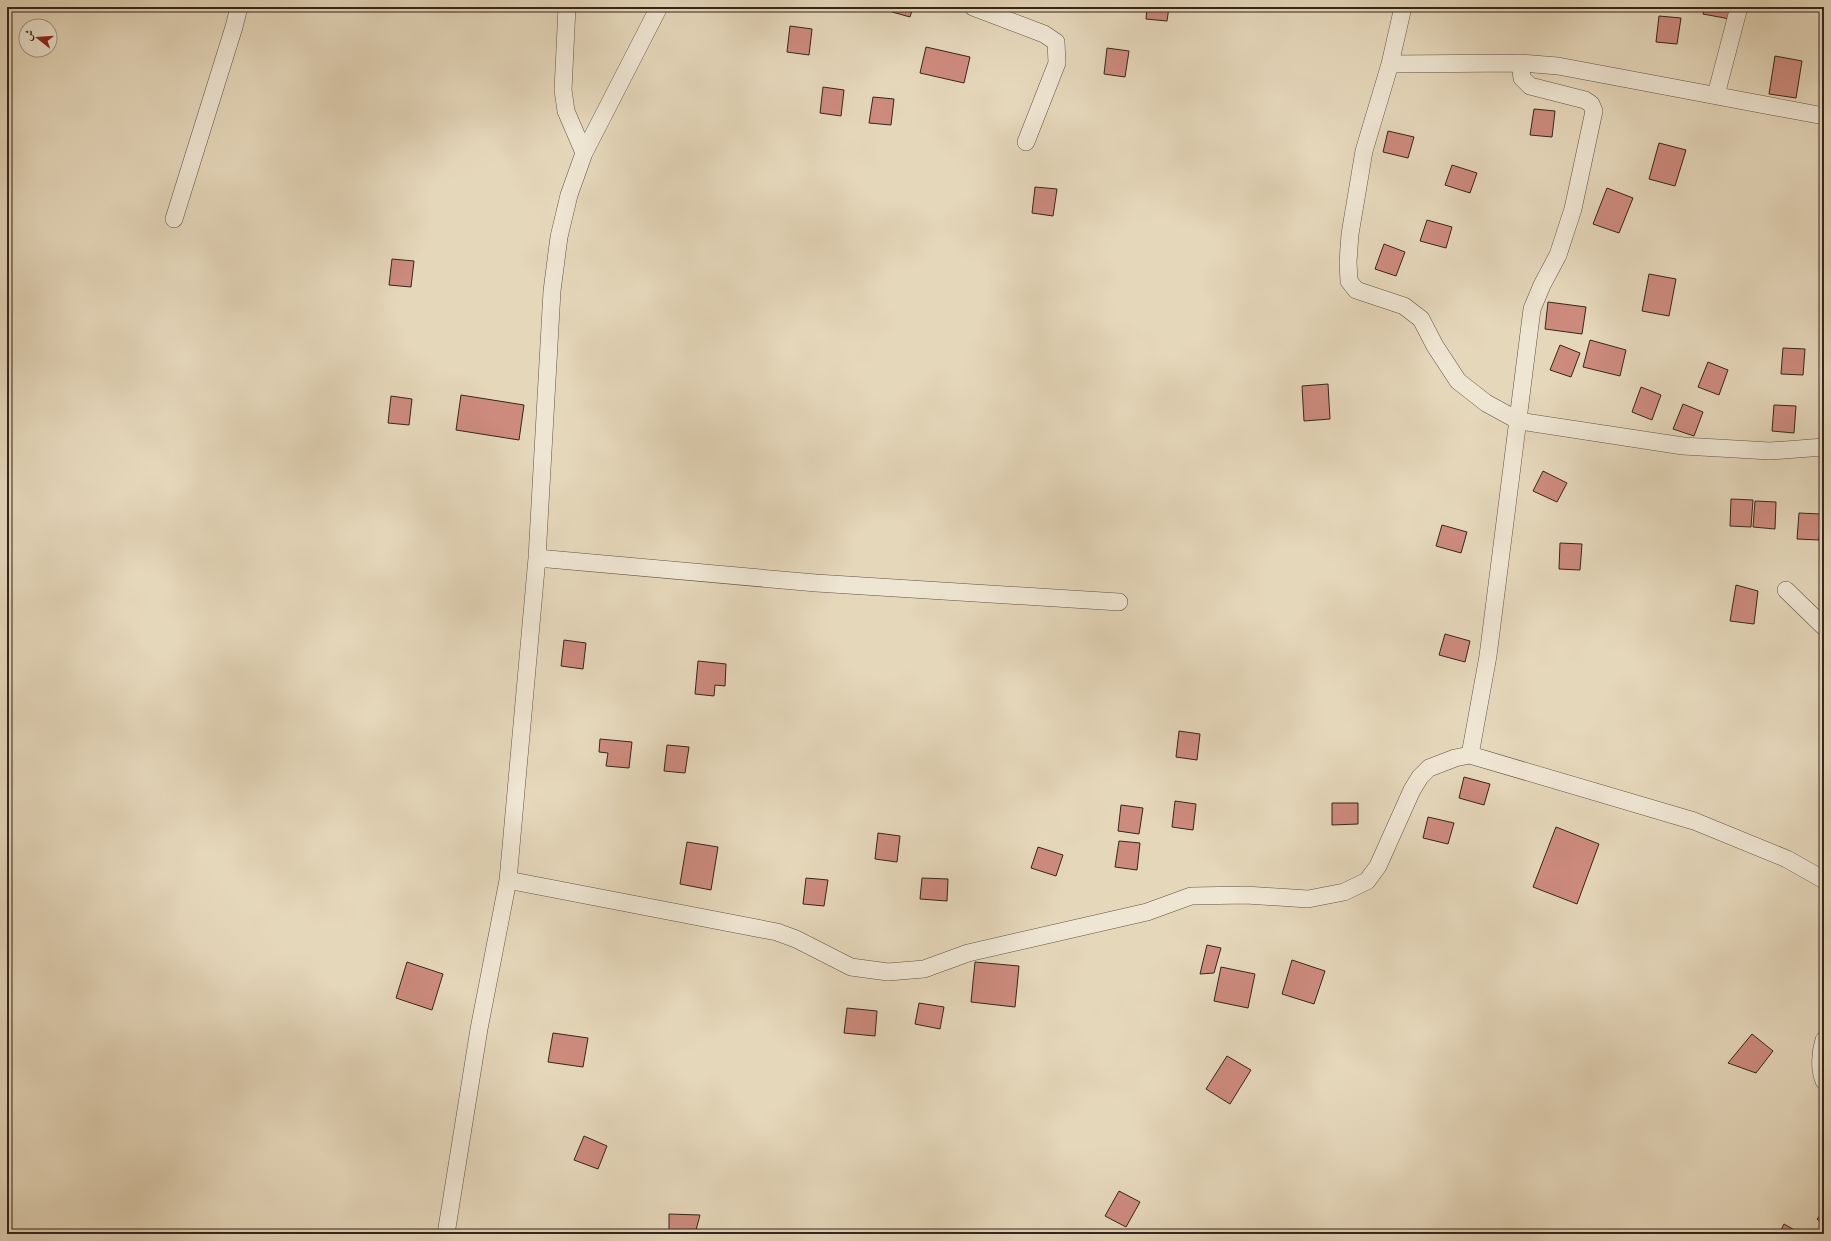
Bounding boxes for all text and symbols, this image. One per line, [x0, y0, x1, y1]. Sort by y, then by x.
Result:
north arrow [18, 18, 58, 58]
text: ش [21, 28, 37, 42]

